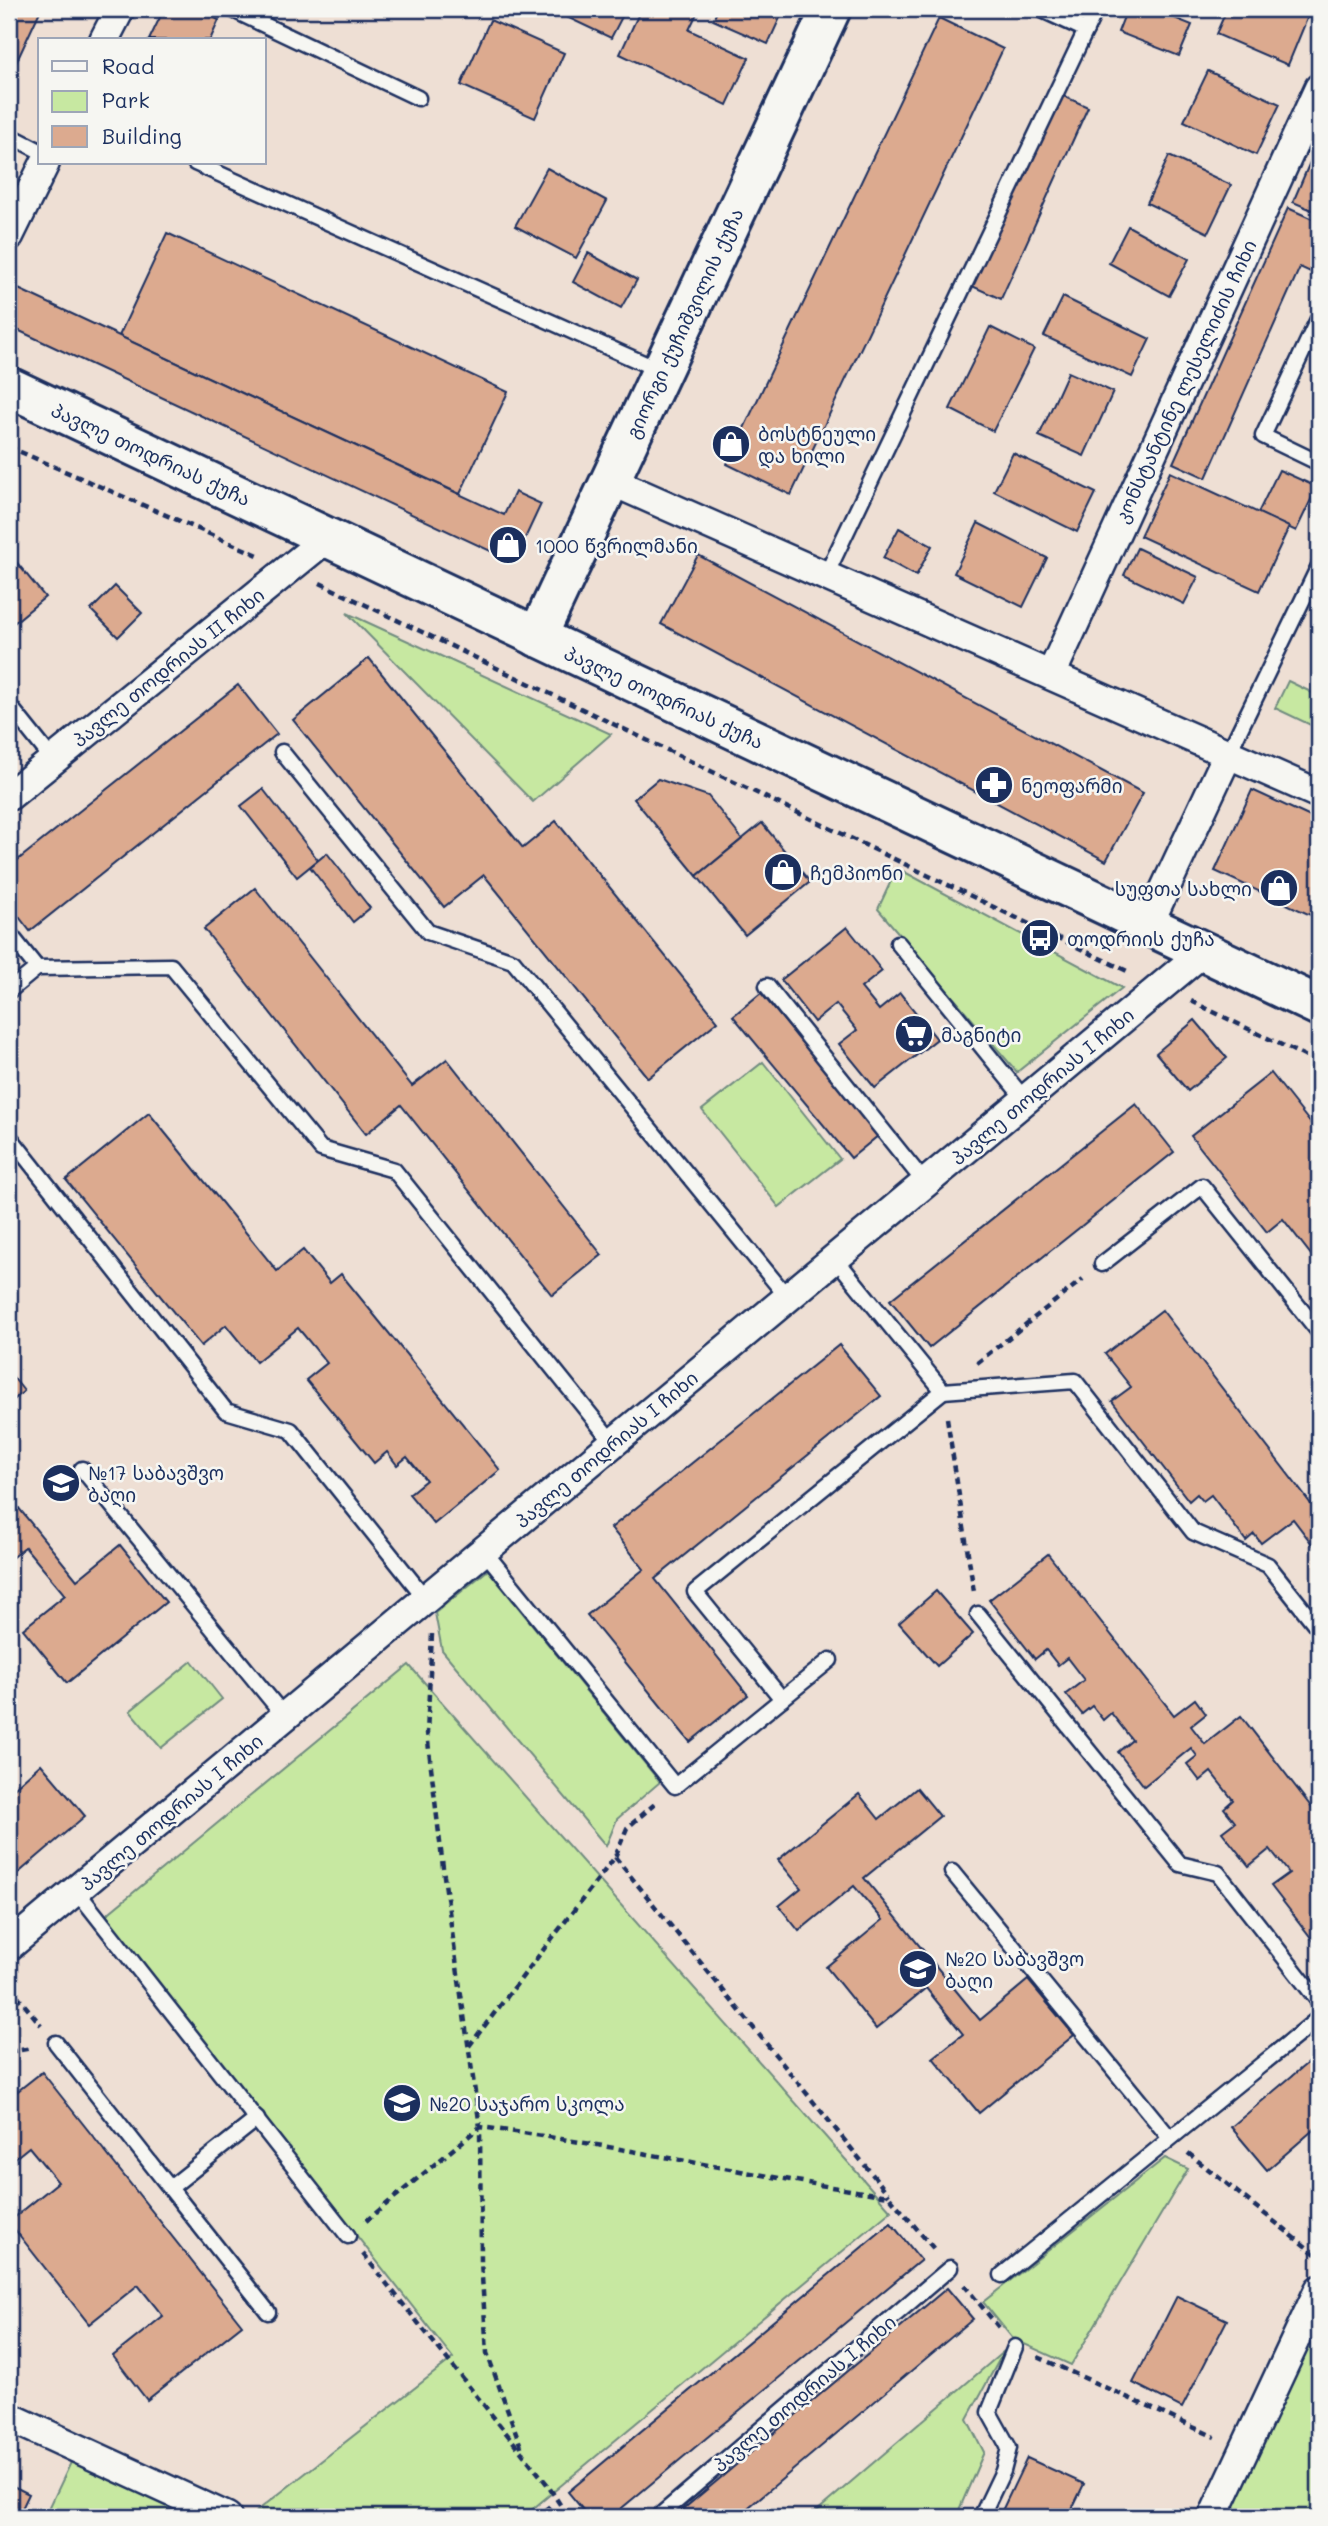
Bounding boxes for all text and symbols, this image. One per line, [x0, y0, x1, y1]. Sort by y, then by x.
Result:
legend [38, 38, 266, 164]
text: Road [102, 52, 154, 79]
text: Park [102, 86, 150, 113]
text: Building [102, 122, 182, 149]
street label: გიორგი ქუჩიშვილის ქუჩა [620, 204, 749, 443]
street label: კონსტანტინე ლესელიძის ჩიხი [1108, 235, 1263, 527]
street label: პავლე თოდრიას ქუჩა [47, 397, 255, 512]
place label: ბოსტნეული და ხილი [758, 421, 876, 469]
shop icon: ბოსტნეული და ხილი [710, 423, 752, 465]
shop icon: 1000 წვრილმანი [487, 524, 529, 566]
place label: 1000 წვრილმანი [535, 533, 698, 559]
street label: პავლე თოდრიას II ჩიხი [67, 582, 270, 753]
street label: პავლე თოდრიას ქუჩა [560, 640, 768, 755]
pharmacy icon: ნეოფარმი [973, 764, 1015, 806]
place label: ნეოფარმი [1021, 773, 1123, 798]
shop icon: ჩემპიონი [762, 851, 804, 893]
place label: ჩემპიონი [810, 860, 904, 885]
shop icon: სუფთა სახლი [1258, 867, 1300, 909]
place label: სუფთა სახლი [1115, 876, 1252, 902]
bus stop icon: თოდრიის ქუჩა [1019, 917, 1061, 959]
place label: თოდრიის ქუჩა [1067, 926, 1215, 952]
street label: პავლე თოდრიას I ჩიხი [945, 1002, 1139, 1171]
supermarket icon: მაგნიტი [893, 1013, 935, 1055]
place label: მაგნიტი [941, 1022, 1021, 1047]
street label: პავლე თოდრიას I ჩიხი [509, 1365, 703, 1534]
place label: №17 საბავშვო ბაღი [88, 1460, 224, 1508]
school or university icon: №17 საბავშვო ბაღი [40, 1462, 82, 1504]
street label: პავლე თოდრიას I ჩიხი [74, 1728, 268, 1897]
place label: №20 საბავშვო ბაღი [945, 1946, 1084, 1994]
school or university icon: №20 საბავშვო ბაღი [897, 1948, 939, 1990]
school or university icon: №20 საჯარო სკოლა [381, 2082, 423, 2124]
place label: №20 საჯარო სკოლა [429, 2091, 625, 2117]
street label: პავლე თოდრიას I ჩიხი [707, 2309, 901, 2478]

